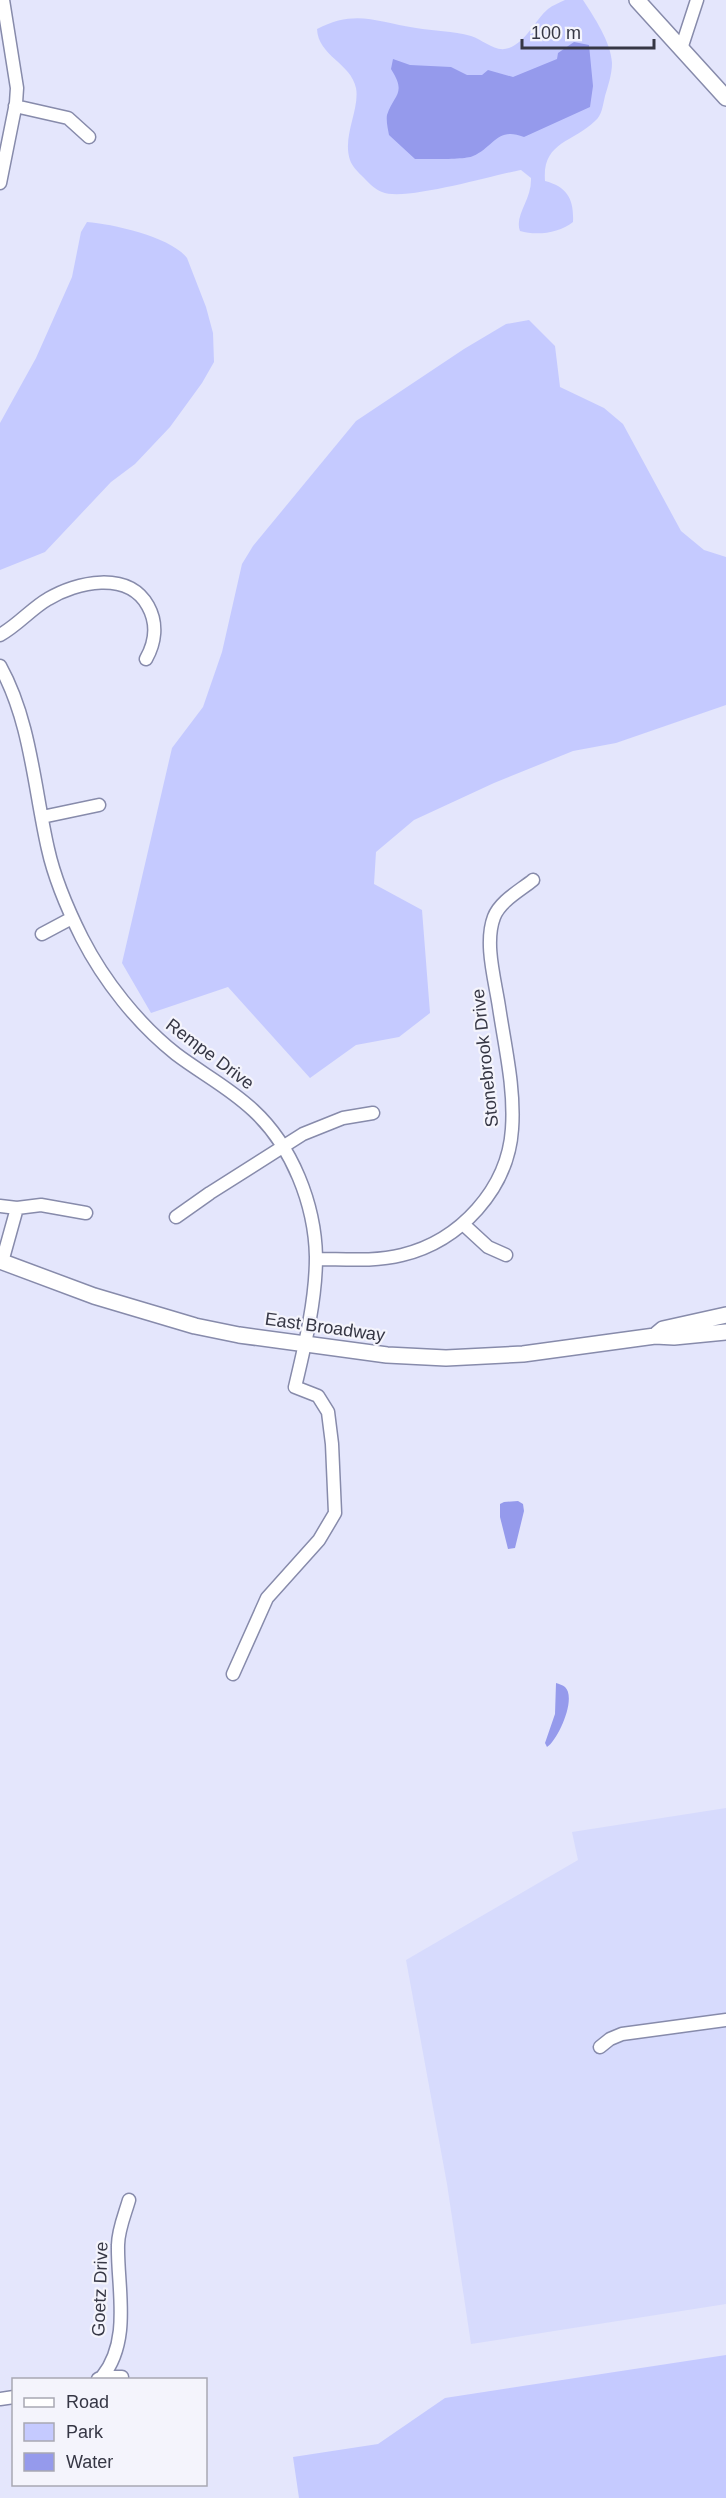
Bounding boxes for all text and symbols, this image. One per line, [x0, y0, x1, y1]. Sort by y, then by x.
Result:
scale bar [522, 12, 654, 50]
text: 100 m [531, 23, 581, 43]
street label: Stonebrook Drive [468, 988, 502, 1128]
street label: Rempe Drive [162, 1014, 258, 1094]
street label: East Broadway [264, 1309, 386, 1345]
street label: Goetz Drive [88, 2241, 112, 2337]
legend [12, 2378, 207, 2486]
text: Road [66, 2392, 109, 2412]
text: Park [66, 2422, 104, 2442]
text: Water [66, 2452, 113, 2472]

